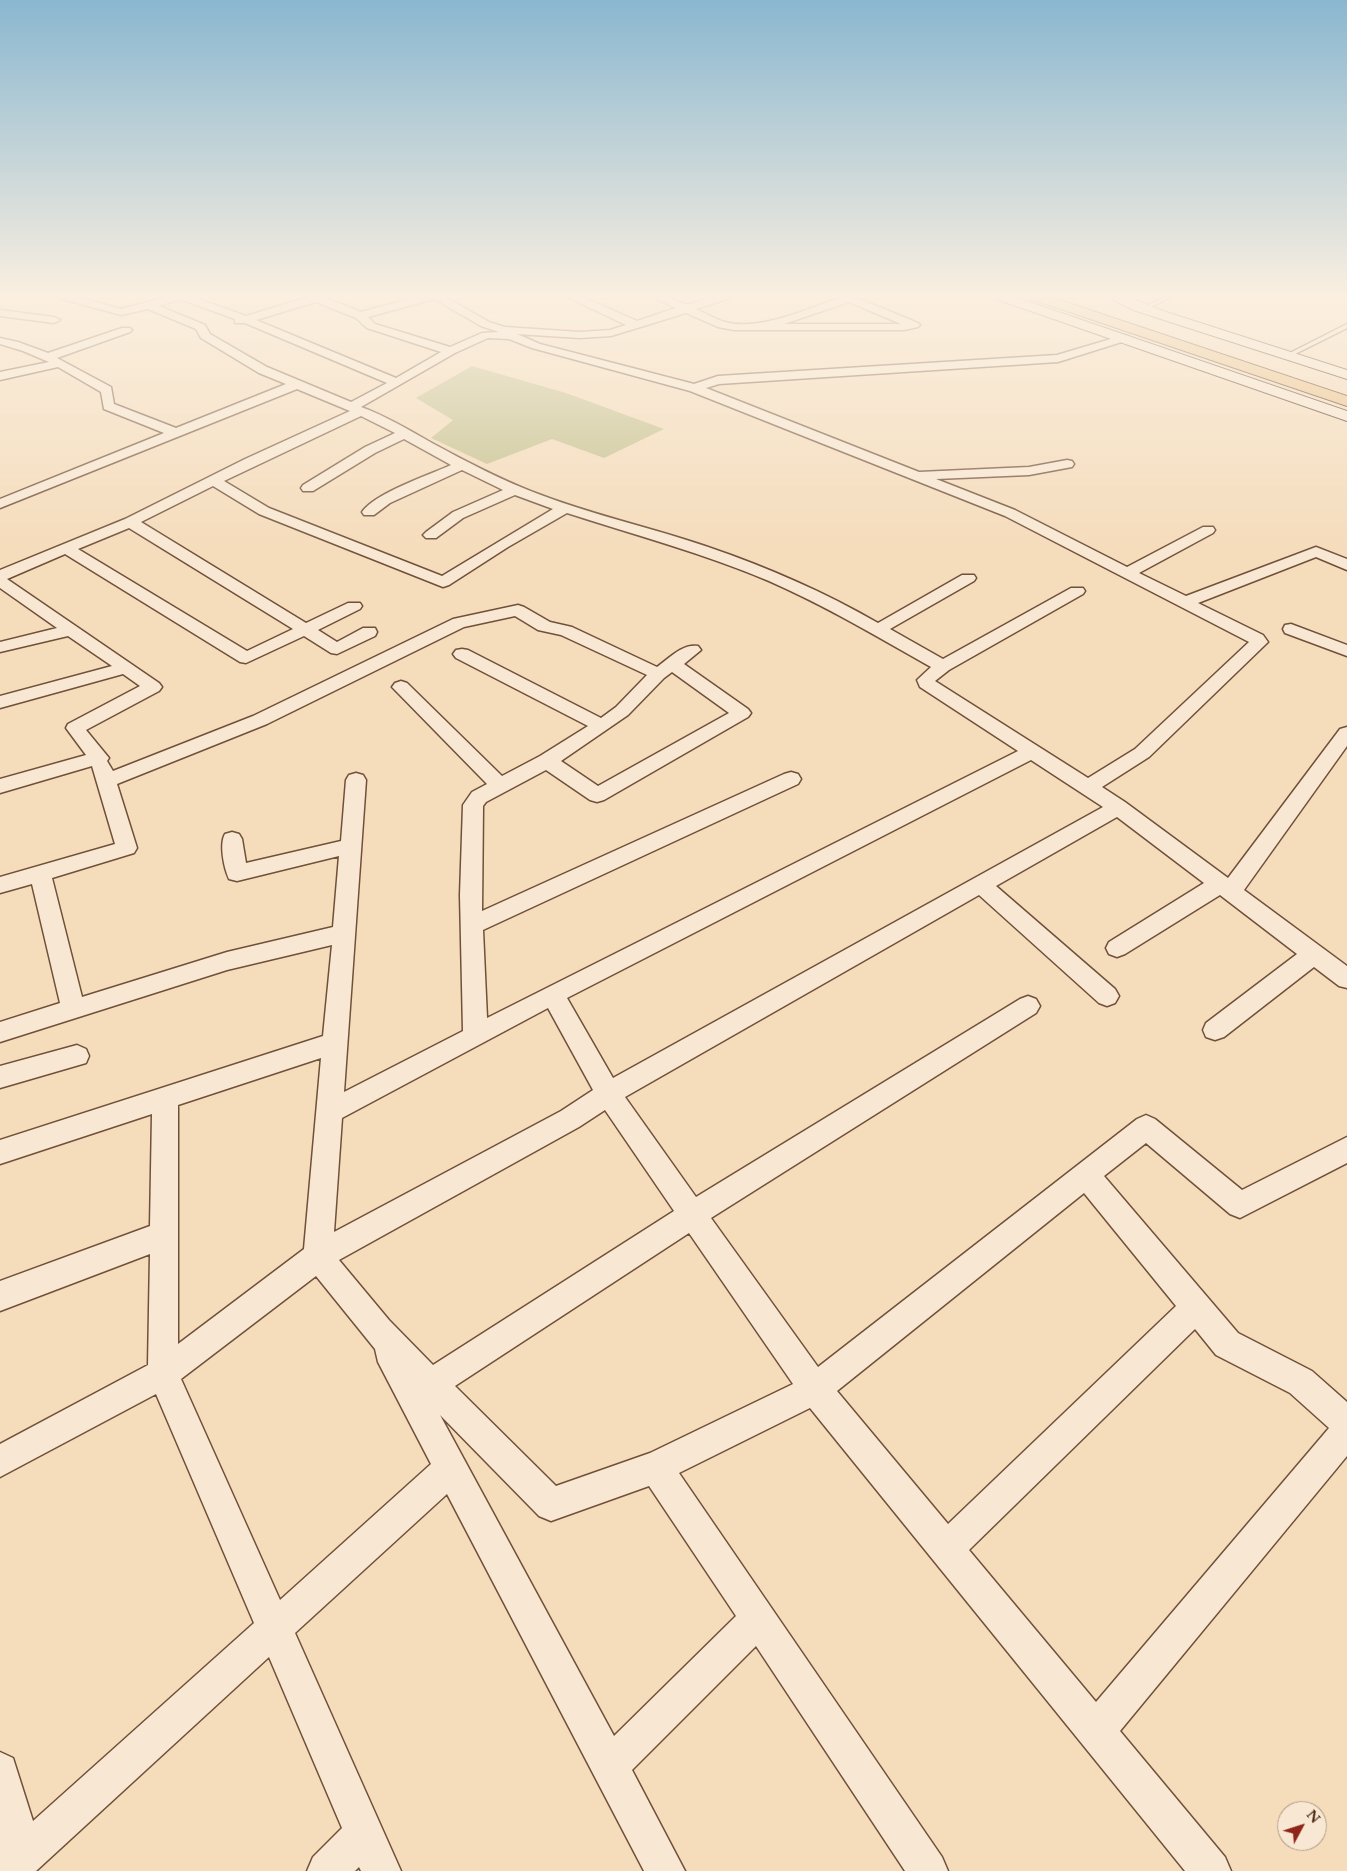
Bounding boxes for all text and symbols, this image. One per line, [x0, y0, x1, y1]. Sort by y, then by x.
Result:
north arrow [1277, 1801, 1327, 1851]
text: N [1302, 1806, 1324, 1827]

